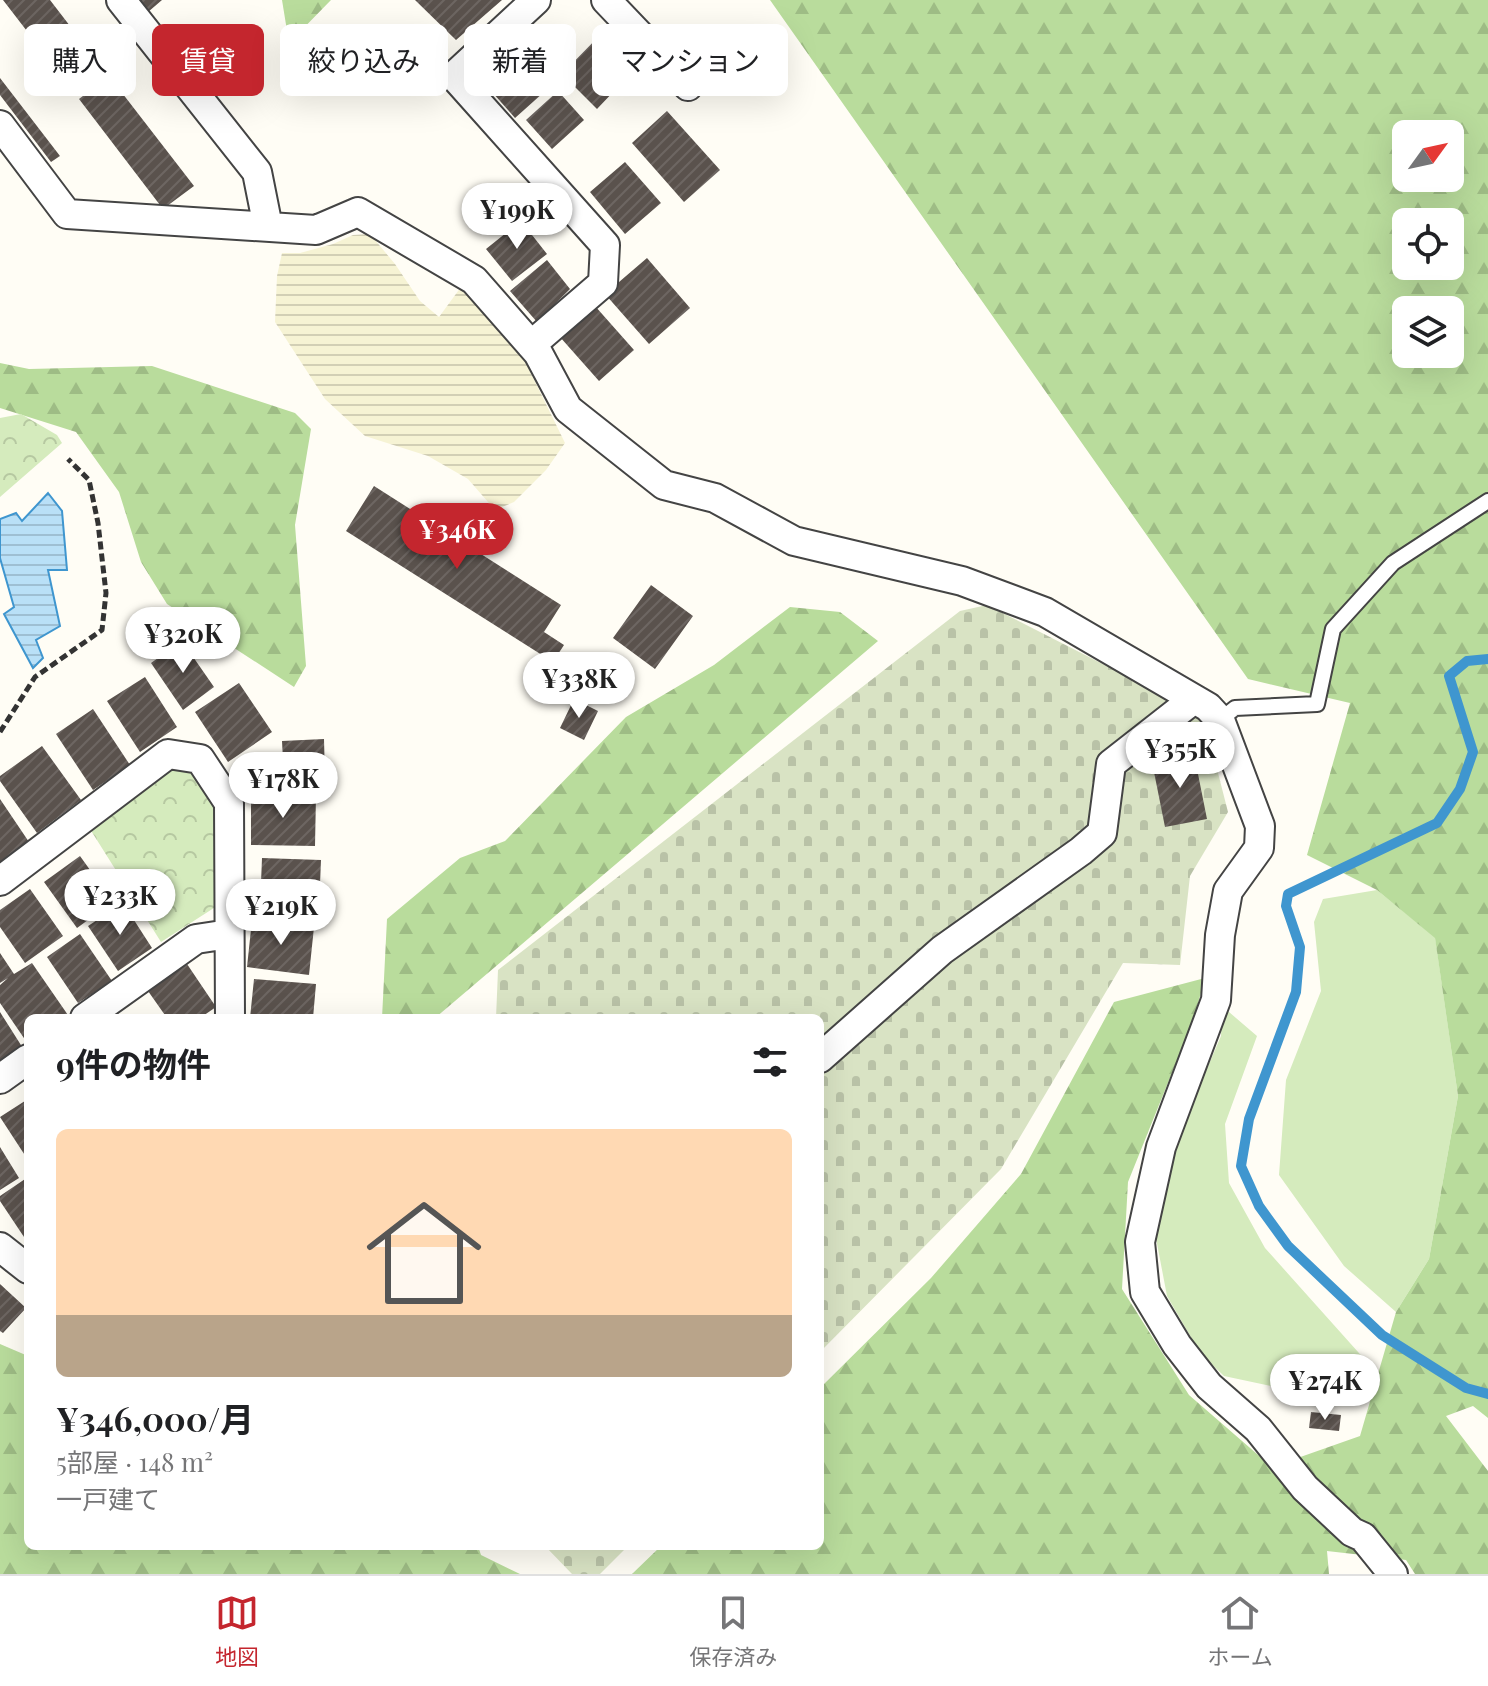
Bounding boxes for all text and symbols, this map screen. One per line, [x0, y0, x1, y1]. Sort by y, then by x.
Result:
chip: 購入 [24, 24, 136, 96]
chip: 賃貸 [152, 24, 264, 96]
chip: 絞り込み [280, 24, 448, 96]
chip: 新着 [464, 24, 576, 96]
chip: マンション [592, 24, 788, 96]
north arrow [1392, 120, 1464, 192]
map controls [1392, 120, 1464, 368]
pin: ¥199K [461, 183, 573, 251]
text: ¥199K [480, 191, 554, 226]
button: locate [1392, 208, 1464, 280]
button: layers [1392, 296, 1464, 368]
pin: ¥346K [401, 503, 513, 571]
text: ¥346K [418, 511, 496, 546]
pin: ¥320K [127, 607, 239, 675]
text: ¥320K [143, 615, 223, 650]
pin: ¥338K [523, 652, 635, 720]
text: ¥338K [541, 660, 617, 695]
pin: ¥355K [1124, 722, 1236, 790]
text: ¥355K [1144, 730, 1216, 765]
pin: ¥178K [227, 752, 339, 820]
text: ¥178K [247, 760, 319, 795]
pin: ¥233K [64, 869, 176, 937]
text: ¥233K [82, 877, 158, 912]
pin: ¥219K [225, 879, 337, 947]
text: ¥219K [244, 887, 318, 922]
text: 9件の物件 [56, 1040, 211, 1086]
icon: filters [748, 1040, 792, 1084]
icon: home [352, 1181, 496, 1325]
pin: ¥274K [1269, 1354, 1381, 1422]
text: ¥274K [1288, 1362, 1362, 1397]
text: ¥346,000/月 [56, 1395, 254, 1441]
text: 5部屋 · 148 m² [56, 1444, 213, 1479]
text: 一戸建て [56, 1481, 160, 1516]
tab: 地図 [215, 1591, 259, 1671]
tab: 保存済み [689, 1591, 777, 1671]
tab: ホーム [1208, 1591, 1273, 1671]

